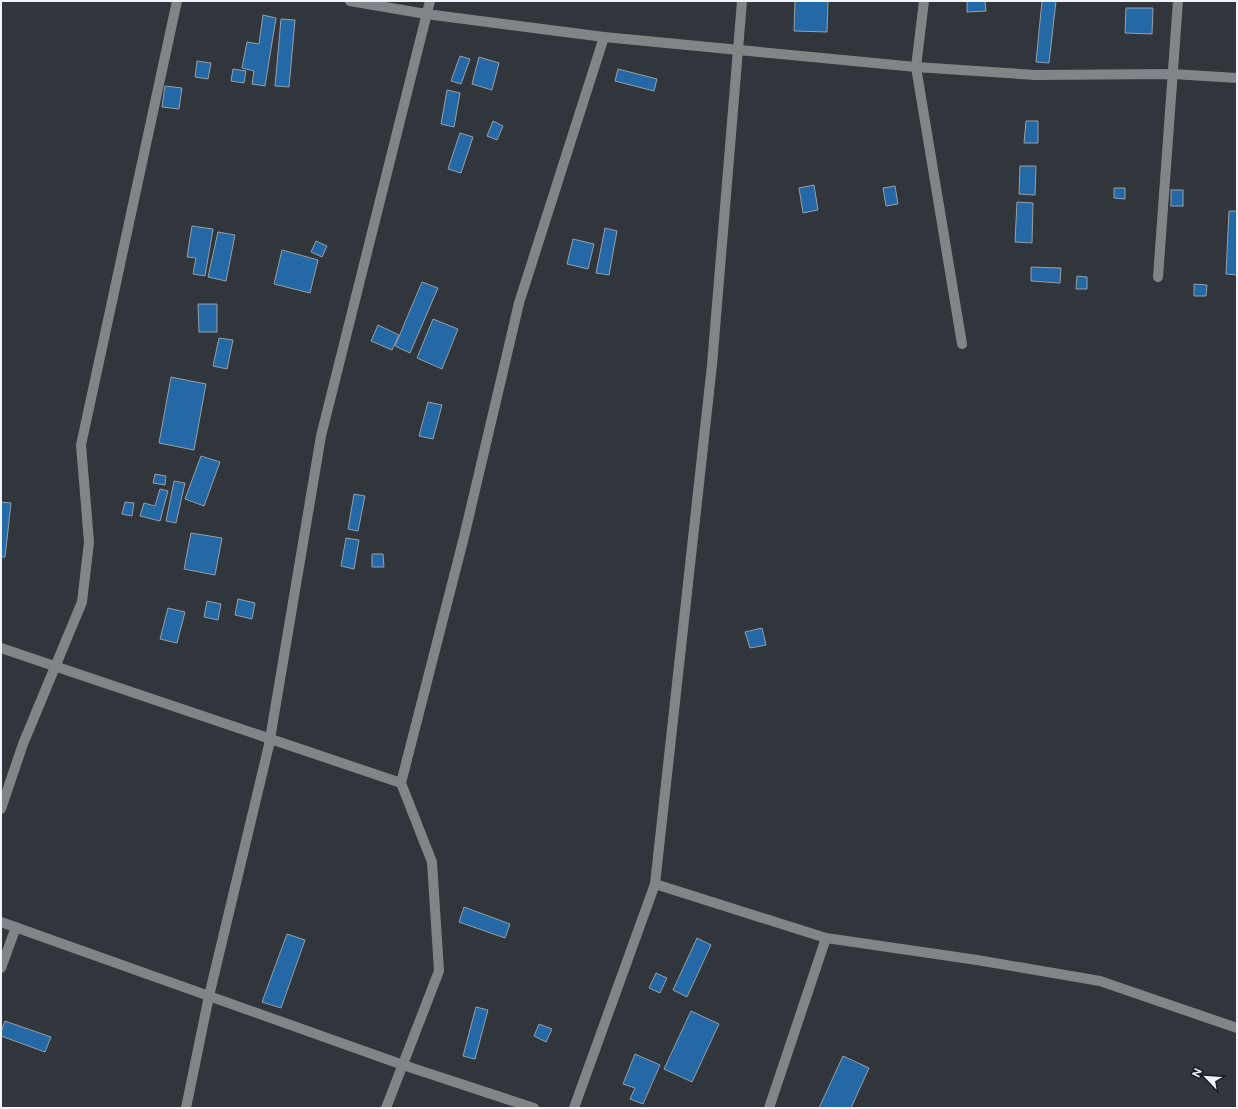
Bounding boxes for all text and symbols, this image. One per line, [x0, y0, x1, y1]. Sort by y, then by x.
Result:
north arrow [1186, 1057, 1226, 1097]
text: N [1190, 1066, 1204, 1079]

